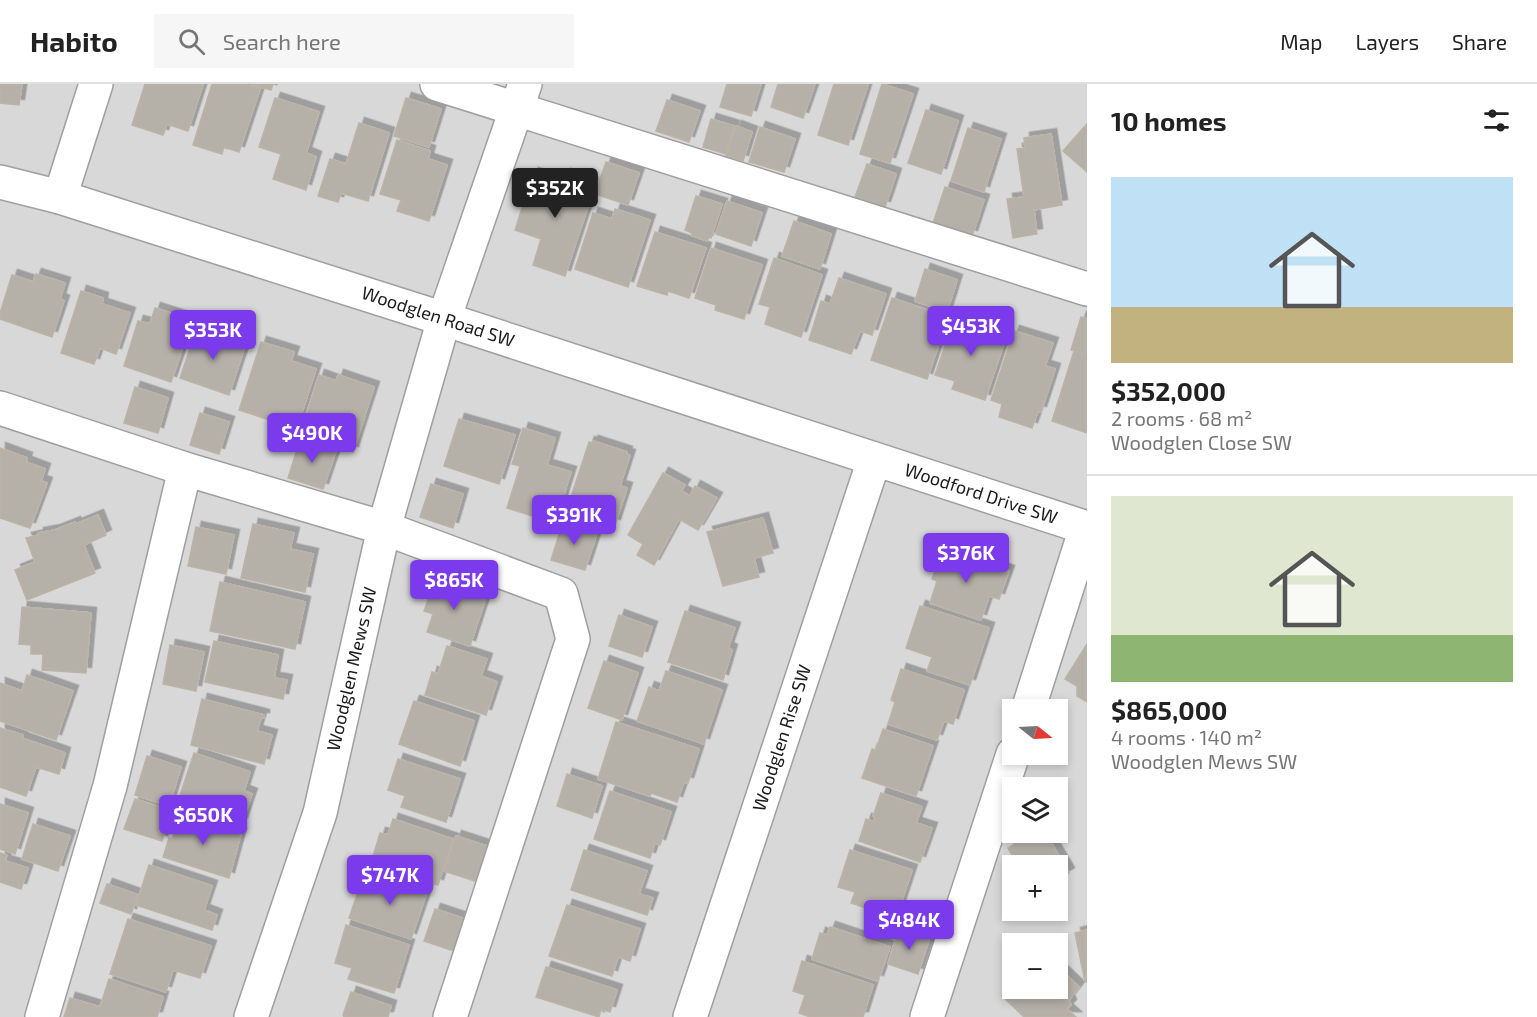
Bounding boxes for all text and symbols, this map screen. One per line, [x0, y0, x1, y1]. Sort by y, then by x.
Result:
search box [154, 14, 574, 68]
text: Habito [30, 24, 118, 58]
icon: search [175, 25, 208, 58]
text: Search here [223, 28, 341, 54]
text: Map [1280, 29, 1322, 54]
text: Layers [1355, 29, 1419, 54]
text: Share [1452, 29, 1507, 54]
icon: filters [1480, 104, 1513, 137]
text: 10 homes [1111, 105, 1227, 136]
pin: $352K [513, 168, 597, 219]
text: $352K [526, 175, 584, 199]
icon: home [1258, 216, 1366, 324]
street label: Woodglen Road SW [359, 281, 518, 351]
pin: $453K [929, 306, 1013, 357]
pin: $353K [171, 310, 255, 361]
text: $453K [941, 313, 1001, 337]
text: $353K [184, 317, 242, 341]
text: $352,000 [1111, 375, 1226, 406]
text: 2 rooms · 68 m² [1111, 406, 1252, 430]
pin: $490K [270, 413, 354, 464]
text: $490K [281, 420, 343, 444]
text: Woodglen Close SW [1111, 430, 1292, 454]
street label: Woodford Drive SW [902, 458, 1061, 528]
pin: $391K [532, 495, 616, 546]
text: $391K [546, 502, 602, 526]
pin: $376K [924, 533, 1008, 584]
icon: home [1258, 535, 1366, 643]
text: $376K [937, 540, 995, 564]
pin: $865K [412, 560, 496, 611]
text: $865K [424, 567, 484, 591]
street label: Woodglen Mews SW [321, 585, 381, 753]
street label: Woodglen Rise SW [747, 662, 815, 814]
text: $865,000 [1111, 694, 1227, 725]
north arrow [1002, 699, 1068, 765]
map controls [1002, 699, 1068, 999]
text: 4 rooms · 140 m² [1111, 725, 1262, 749]
text: Woodglen Mews SW [1111, 749, 1297, 773]
button: layers [1002, 777, 1068, 843]
pin: $650K [161, 795, 245, 846]
text: $650K [173, 802, 233, 826]
pin: $747K [348, 855, 432, 906]
button: + [1002, 855, 1068, 921]
text: $747K [361, 862, 419, 886]
pin: $484K [867, 900, 951, 951]
text: $484K [878, 907, 940, 931]
button: − [1002, 933, 1068, 999]

